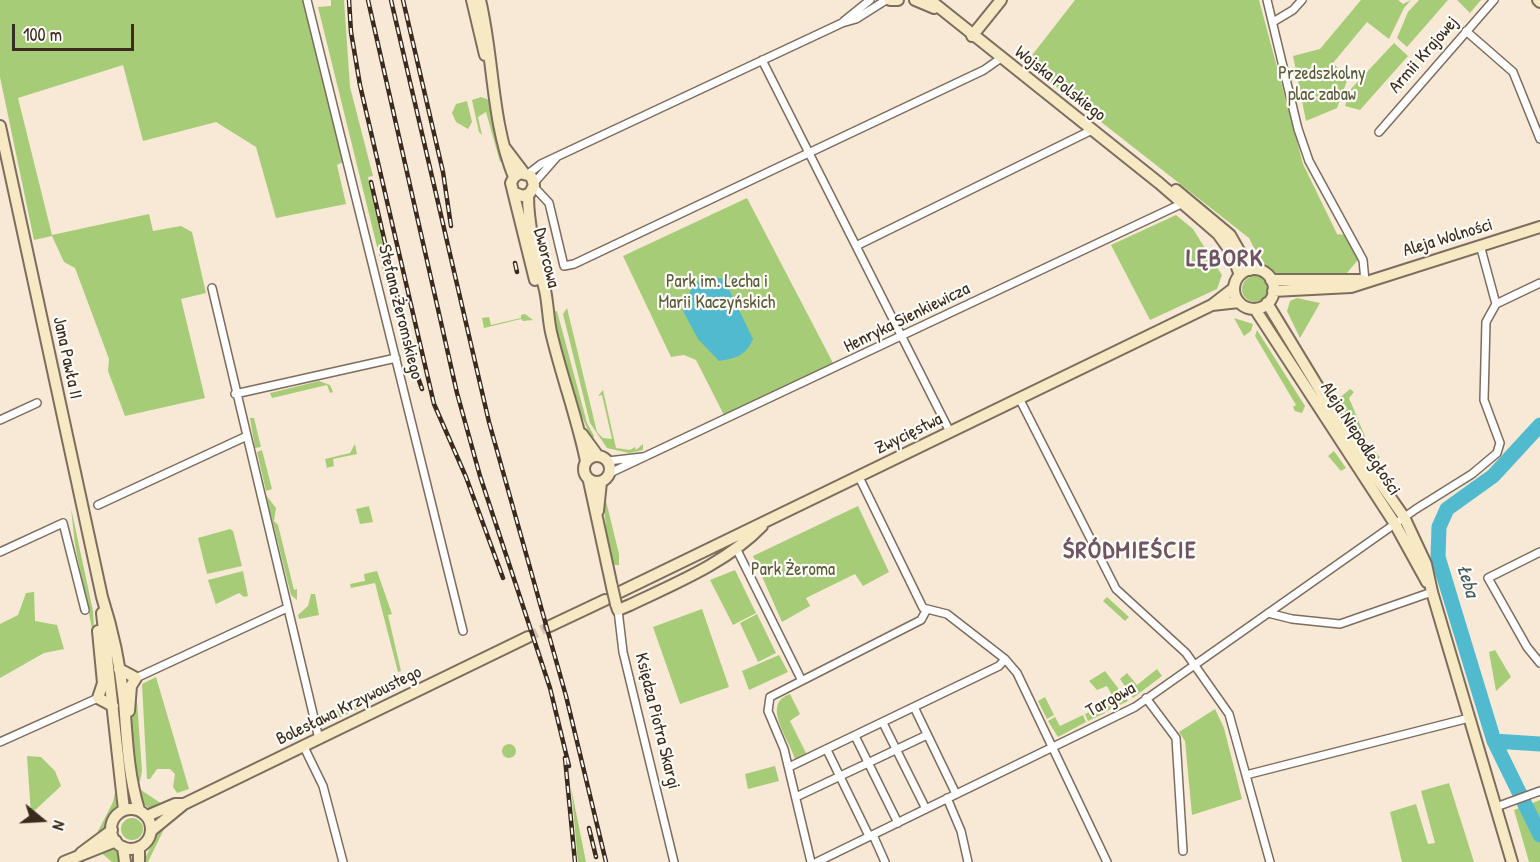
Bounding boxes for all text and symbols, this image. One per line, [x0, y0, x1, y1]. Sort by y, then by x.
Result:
scale bar [15, 12, 136, 50]
street label: Armii Krajowej [1385, 12, 1463, 98]
text: 100 m [23, 22, 62, 47]
street label: Wojska Polskiego [1010, 42, 1110, 126]
park label: Przedszkolny plac zabaw [1278, 63, 1366, 106]
street label: Aleja Wolności [1401, 214, 1495, 262]
street label: Dworcowa [528, 226, 564, 290]
street label: Stefana Żeromskiego [373, 242, 427, 382]
district label: LĘBORK [1186, 246, 1264, 274]
park label: Park im. Lecha i Marii Kaczyńskich [659, 271, 775, 314]
street label: Henryka Sienkiewicza [841, 278, 973, 358]
street label: Jana Pawła II [48, 315, 86, 401]
street label: Aleja Niepodległości [1315, 378, 1405, 500]
street label: Zwycięstwa [872, 409, 946, 459]
district label: ŚRÓDMIEŚCIE [1063, 538, 1197, 566]
park label: Park Żeroma [751, 559, 835, 581]
water label: Łeba [1451, 562, 1483, 600]
street label: Księdza Piotra Skargi [630, 651, 684, 791]
street label: Bolesława Krzywoustego [273, 662, 425, 750]
street label: Targowa [1083, 678, 1139, 722]
north arrow [12, 790, 72, 850]
text: N [47, 818, 71, 833]

